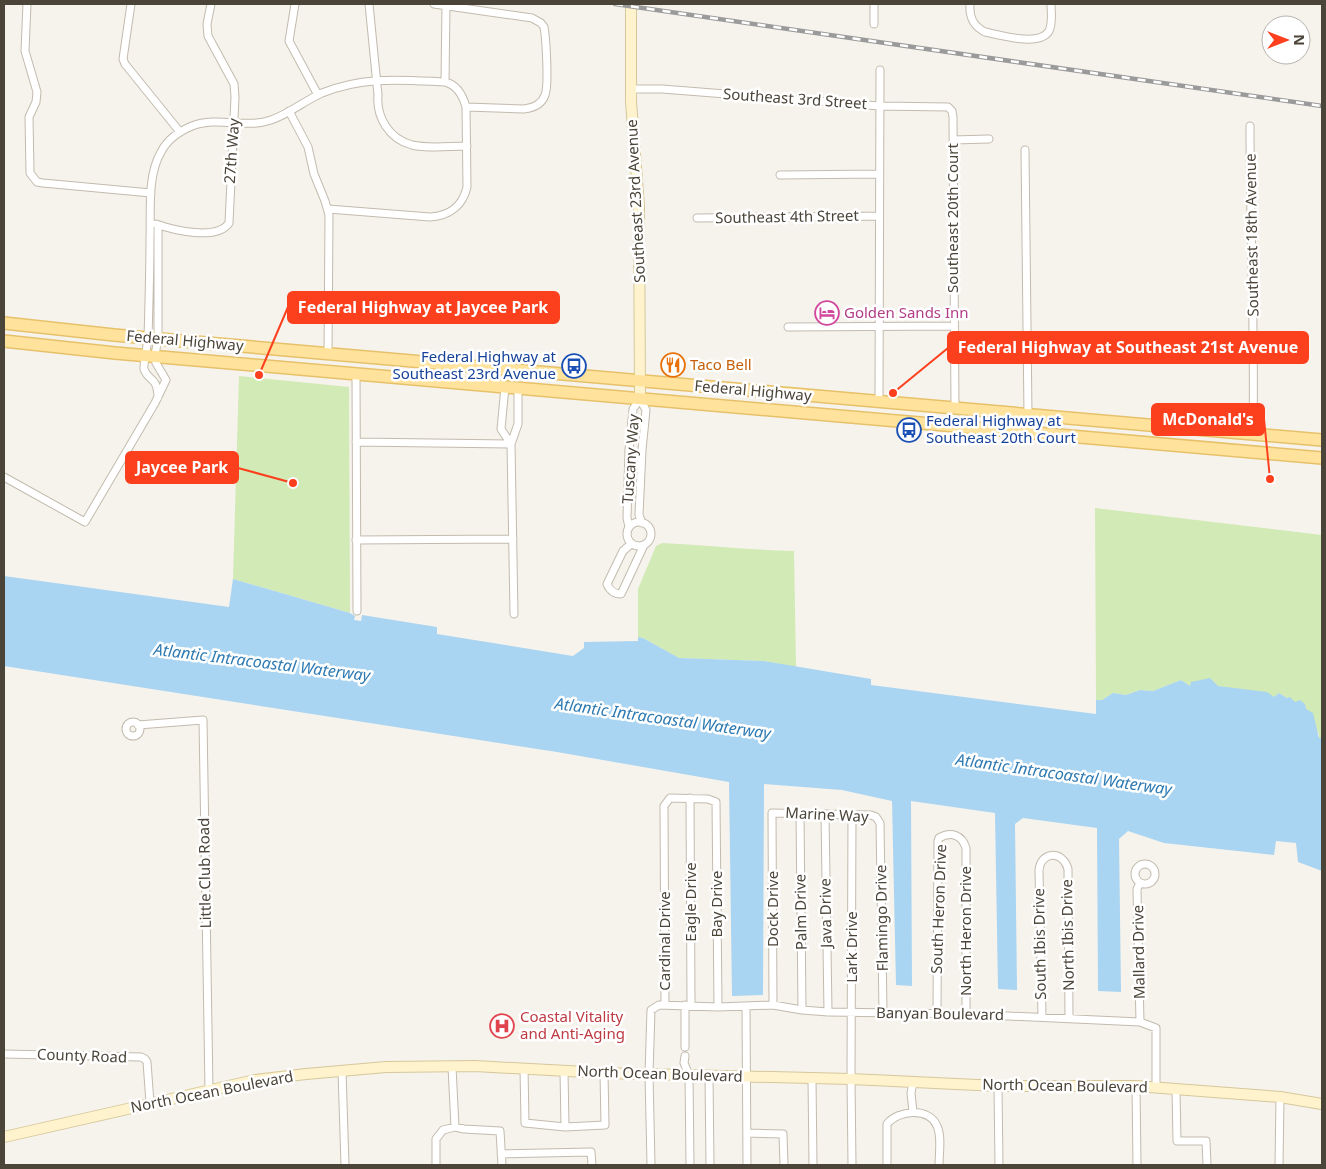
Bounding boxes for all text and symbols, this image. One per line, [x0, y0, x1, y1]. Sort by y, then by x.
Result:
north arrow [1261, 15, 1311, 65]
text: N [1290, 34, 1309, 46]
street label: Southeast 3rd Street [722, 83, 868, 113]
street label: 27th Way [219, 117, 243, 184]
street label: Southeast 23rd Avenue [621, 119, 649, 283]
street label: Southeast 20th Court [942, 143, 962, 293]
street label: Southeast 18th Avenue [1240, 153, 1262, 317]
street label: Southeast 4th Street [715, 205, 860, 227]
callout: Federal Highway at Jaycee Park [288, 292, 559, 323]
text: Federal Highway at Jaycee Park [298, 296, 548, 318]
hotel icon: Golden Sands Inn [814, 300, 840, 326]
place label: Golden Sands Inn [844, 302, 969, 322]
street label: Federal Highway [126, 325, 245, 355]
callout: Federal Highway at Southeast 21st Avenue [948, 332, 1308, 363]
text: Federal Highway at Southeast 21st Avenue [958, 336, 1298, 358]
place label: Federal Highway at Southeast 23rd Avenue [393, 346, 557, 383]
restaurant icon: Taco Bell [660, 352, 686, 378]
bus stop icon: Federal Highway at Southeast 23rd Avenue [561, 353, 587, 379]
place label: Taco Bell [690, 354, 752, 374]
street label: Federal Highway [694, 375, 813, 405]
callout: McDonald's [1152, 404, 1264, 435]
text: McDonald's [1162, 408, 1254, 430]
place label: Federal Highway at Southeast 20th Court [926, 410, 1076, 447]
street label: Tuscany Way [617, 413, 643, 505]
bus stop icon: Federal Highway at Southeast 20th Court [896, 417, 922, 443]
callout: Jaycee Park [126, 452, 238, 483]
text: Jaycee Park [134, 456, 228, 478]
water label: Atlantic Intracoastal Waterway [152, 638, 373, 686]
water label: Atlantic Intracoastal Waterway [553, 692, 774, 744]
water label: Atlantic Intracoastal Waterway [954, 748, 1175, 800]
street label: Marine Way [785, 802, 870, 826]
street label: Little Club Road [193, 818, 215, 928]
street label: South Heron Drive [926, 844, 950, 974]
street label: Eagle Drive [680, 862, 700, 942]
street label: Flamingo Drive [870, 865, 892, 971]
street label: North Heron Drive [955, 866, 975, 996]
street label: Bay Drive [706, 871, 726, 937]
street label: Dock Drive [762, 871, 782, 947]
street label: Palm Drive [789, 874, 811, 950]
street label: Java Drive [814, 878, 836, 950]
street label: North Ibis Drive [1056, 879, 1078, 991]
street label: South Ibis Drive [1028, 888, 1050, 1000]
street label: Cardinal Drive [654, 891, 674, 991]
street label: Mallard Drive [1127, 905, 1149, 999]
street label: Lark Drive [841, 911, 861, 983]
street label: Banyan Boulevard [876, 1002, 1004, 1024]
place label: Coastal Vitality and Anti-Aging [520, 1006, 625, 1043]
hospital icon: Coastal Vitality and Anti-Aging [489, 1013, 515, 1039]
street label: County Road [37, 1043, 127, 1067]
street label: North Ocean Boulevard [577, 1060, 743, 1086]
street label: North Ocean Boulevard [129, 1065, 295, 1117]
street label: North Ocean Boulevard [982, 1074, 1148, 1096]

